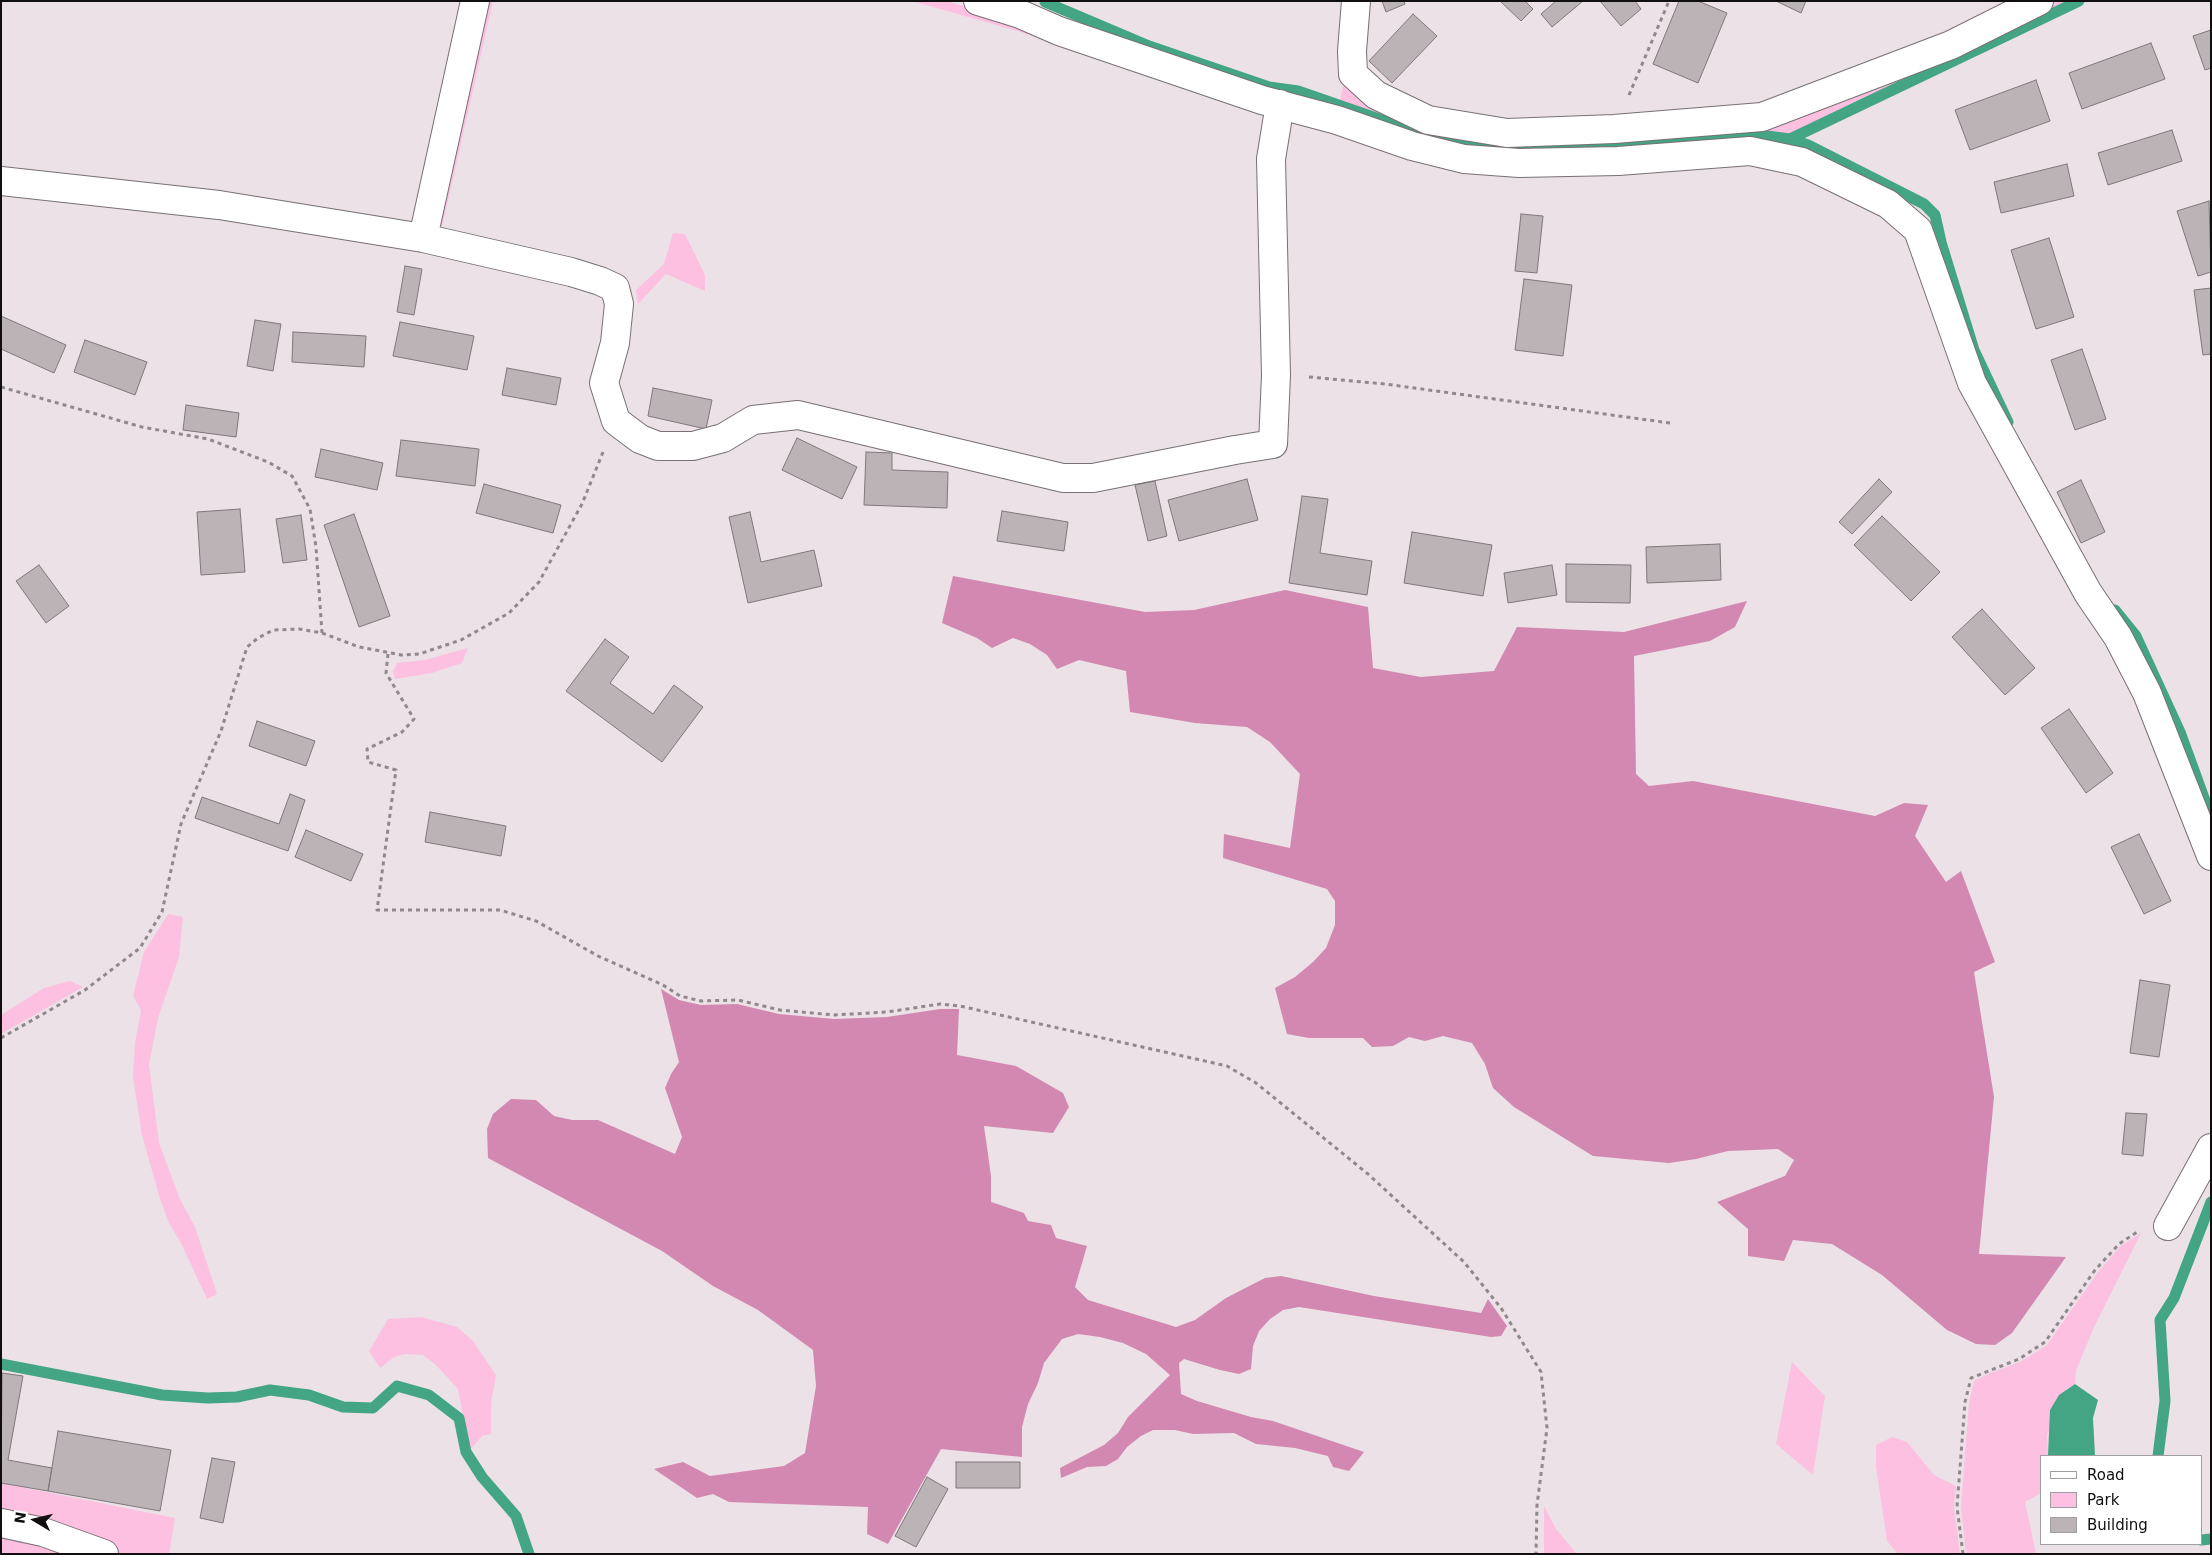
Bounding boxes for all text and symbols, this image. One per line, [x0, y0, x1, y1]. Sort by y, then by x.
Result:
legend [2040, 1455, 2202, 1545]
text: Road [2087, 1466, 2125, 1484]
text: Park [2087, 1491, 2119, 1509]
north arrow [10, 1495, 60, 1545]
text: N [11, 1511, 29, 1525]
text: Building [2087, 1516, 2148, 1534]

